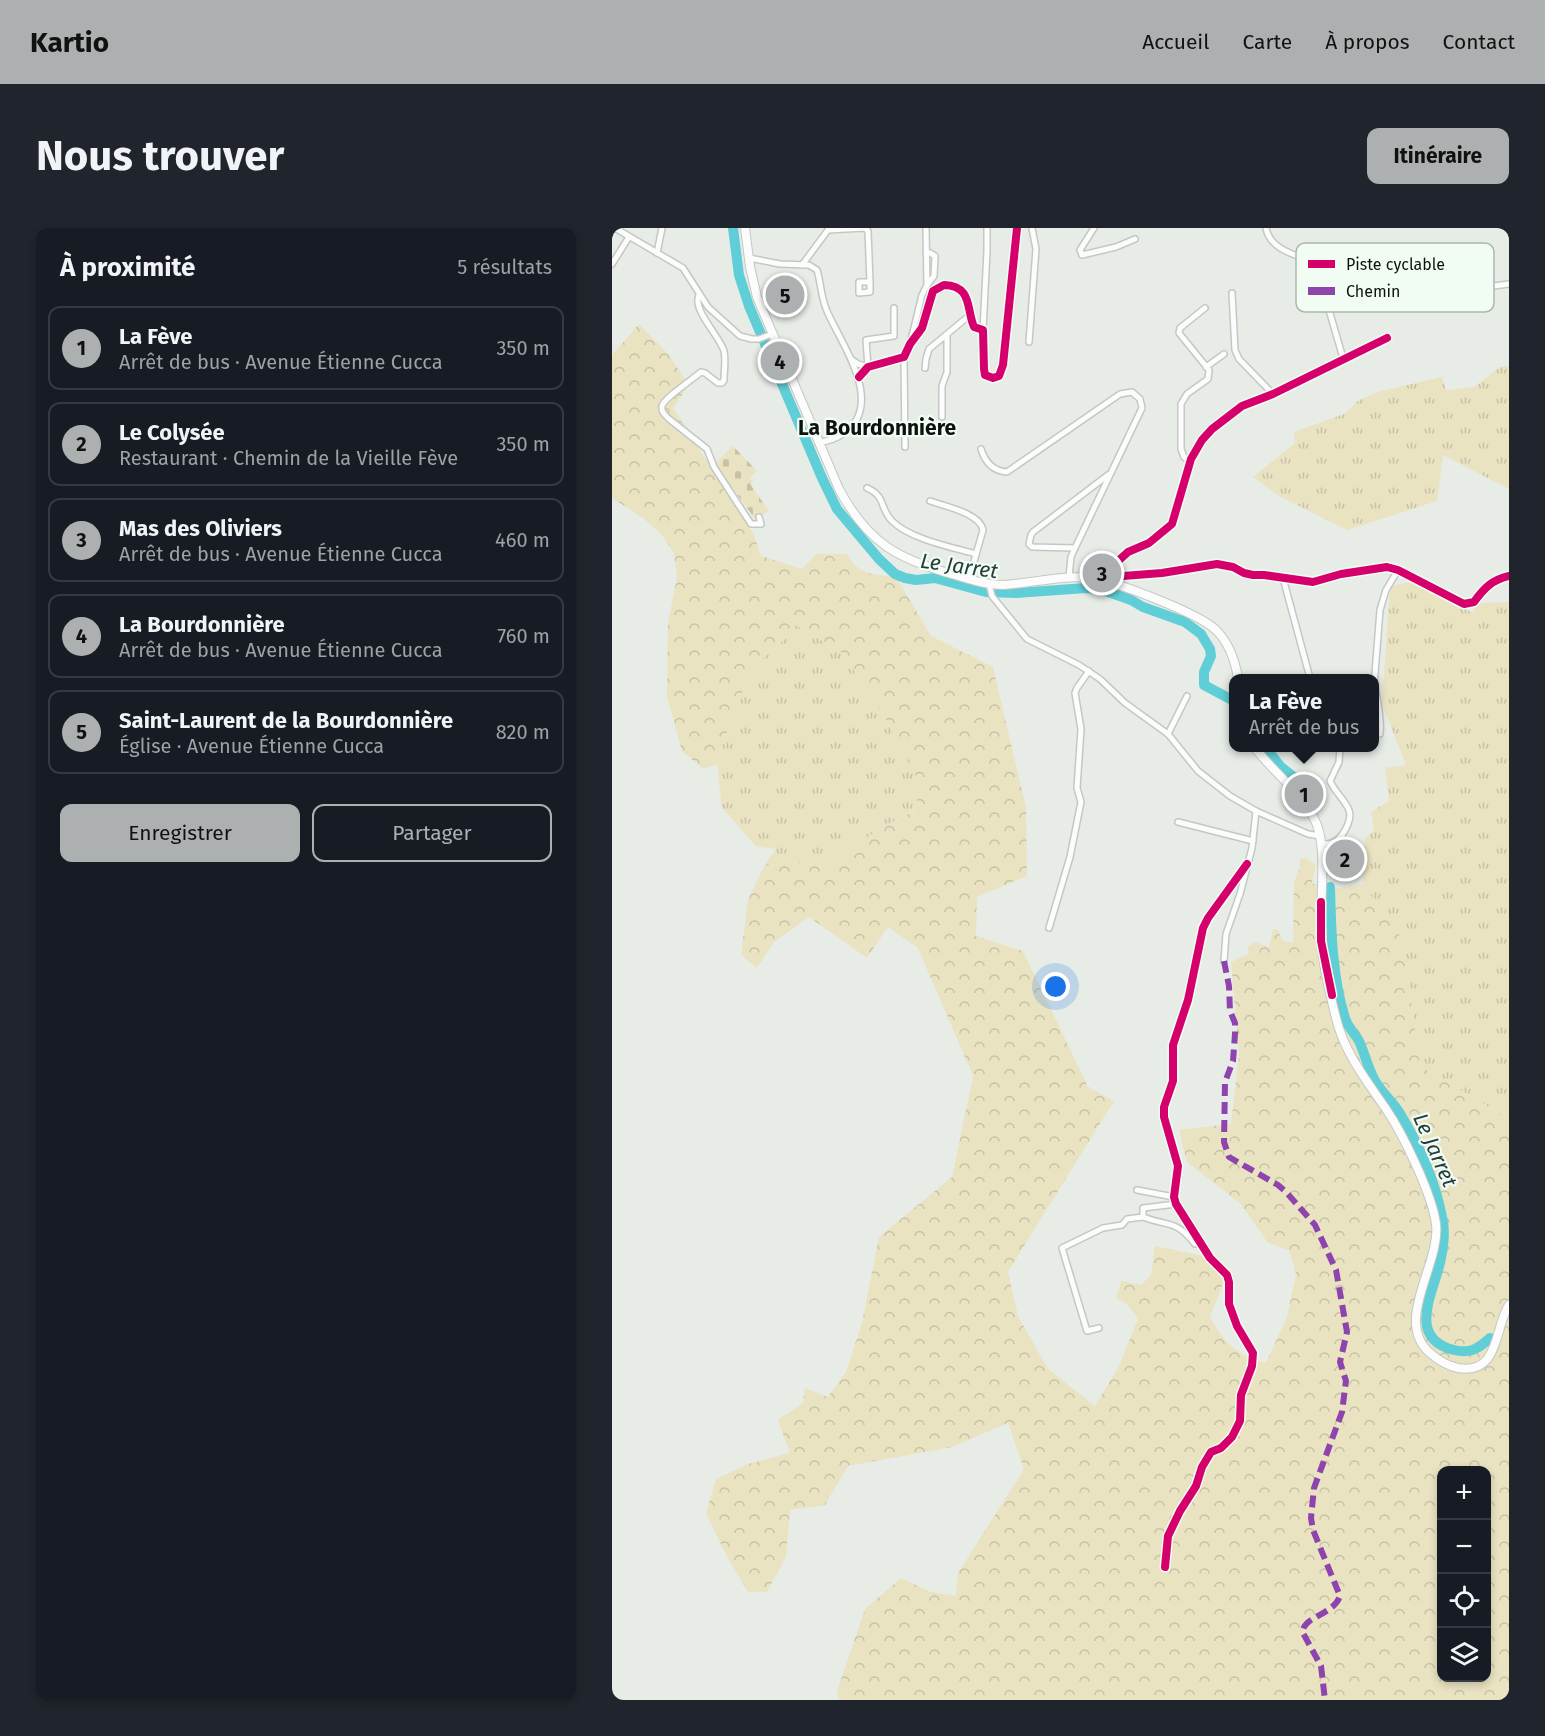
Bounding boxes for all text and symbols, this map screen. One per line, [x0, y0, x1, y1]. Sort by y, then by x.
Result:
text: Kartio [30, 26, 109, 59]
text: Accueil [1142, 29, 1209, 55]
text: Carte [1242, 29, 1292, 55]
text: À propos [1325, 29, 1410, 55]
text: Contact [1443, 29, 1515, 55]
button: Itinéraire [1367, 128, 1509, 184]
text: Nous trouver [36, 131, 284, 181]
legend [1296, 243, 1494, 312]
text: À proximité [60, 252, 195, 283]
text: 5 résultats [457, 255, 552, 279]
text: Piste cyclable [1346, 255, 1445, 274]
pin: 5 [766, 272, 804, 318]
text: Chemin [1346, 282, 1401, 301]
text: La Fève [119, 323, 193, 350]
text: 1 [77, 336, 86, 360]
text: 350 m [496, 336, 550, 360]
pin: 4 [760, 338, 800, 384]
text: Arrêt de bus · Avenue Étienne Cucca [119, 350, 443, 374]
district label: La Bourdonnière [798, 415, 956, 441]
text: Le Colysée [119, 419, 225, 446]
text: 2 [76, 432, 87, 456]
text: 350 m [496, 432, 550, 456]
text: Restaurant · Chemin de la Vieille Fève [119, 446, 458, 470]
text: Mas des Oliviers [119, 515, 282, 542]
text: 3 [76, 528, 87, 552]
text: 460 m [495, 528, 550, 552]
text: Arrêt de bus · Avenue Étienne Cucca [119, 542, 443, 566]
water label: Le Jarret [919, 548, 1000, 584]
pin: 3 [1082, 550, 1122, 596]
text: La Bourdonnière [119, 611, 285, 638]
text: 4 [76, 624, 87, 648]
text: 760 m [497, 624, 550, 648]
text: Arrêt de bus · Avenue Étienne Cucca [119, 638, 443, 662]
popup [1229, 674, 1379, 752]
text: La Fève [1249, 688, 1322, 715]
text: Saint-Laurent de la Bourdonnière [119, 707, 453, 734]
text: Arrêt de bus [1249, 715, 1359, 739]
text: 5 [76, 720, 87, 744]
text: 820 m [496, 720, 550, 744]
text: Église · Avenue Étienne Cucca [119, 734, 384, 758]
pin: 1 [1284, 772, 1324, 816]
button: Enregistrer [60, 804, 300, 862]
button: Partager [312, 804, 552, 862]
pin: 2 [1326, 836, 1364, 882]
your location [1041, 972, 1070, 1001]
water label: Le Jarret [1407, 1109, 1463, 1191]
map controls [1437, 1466, 1491, 1682]
button: + [1437, 1466, 1491, 1520]
button: − [1437, 1520, 1491, 1574]
button: locate [1437, 1574, 1491, 1628]
button: layers [1437, 1628, 1491, 1682]

